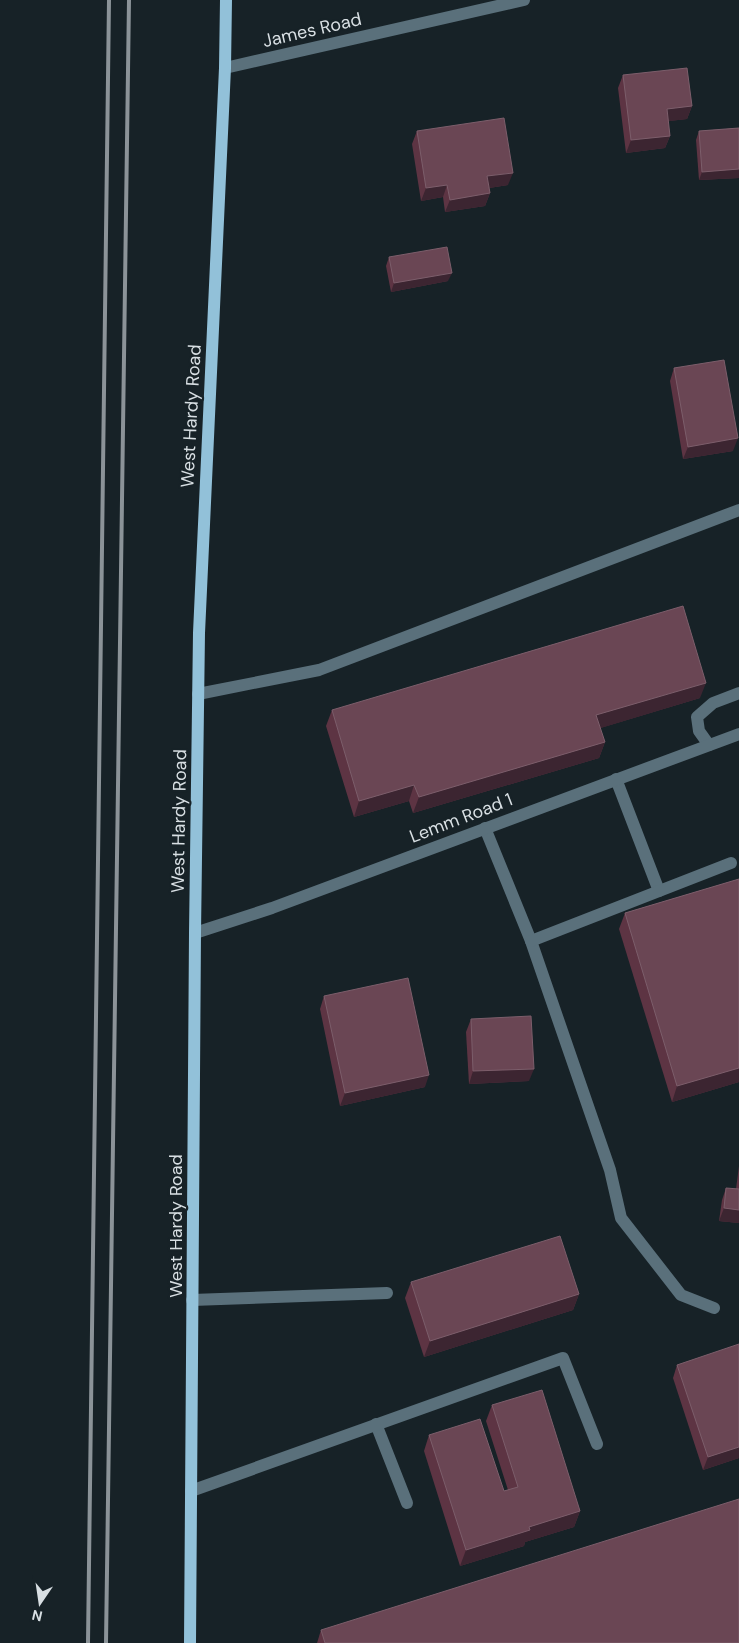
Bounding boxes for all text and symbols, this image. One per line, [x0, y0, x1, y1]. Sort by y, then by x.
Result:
street label: James Road [260, 7, 364, 53]
street label: West Hardy Road [175, 344, 207, 488]
street label: West Hardy Road [166, 749, 192, 893]
street label: Lemm Road 1 [406, 787, 516, 849]
street label: West Hardy Road [164, 1154, 188, 1298]
north arrow [15, 1578, 65, 1628]
text: N [30, 1606, 44, 1626]

